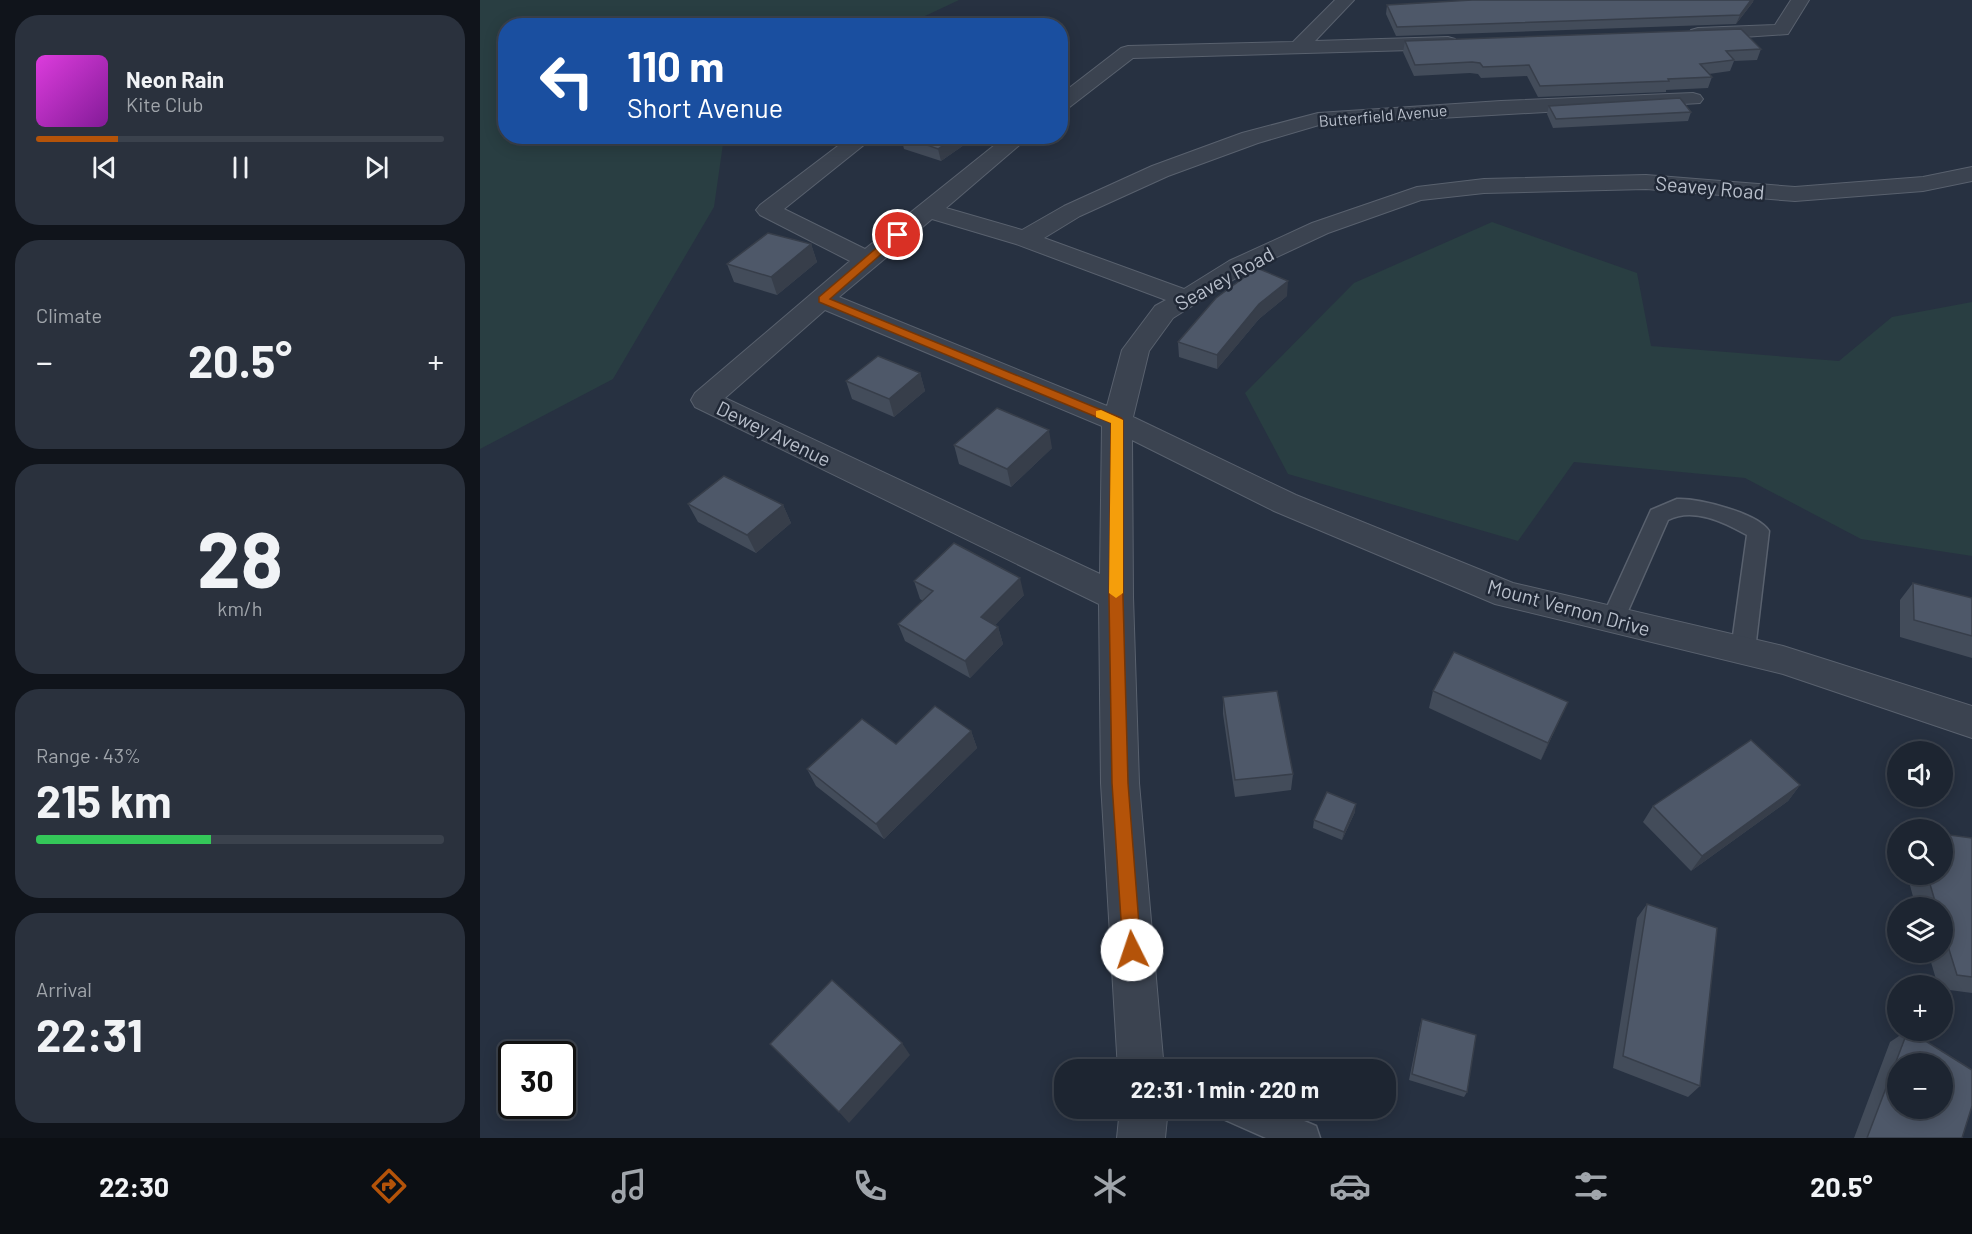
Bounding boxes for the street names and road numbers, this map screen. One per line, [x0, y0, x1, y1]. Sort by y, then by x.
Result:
street label: Butterfield Avenue [1318, 100, 1448, 130]
street label: Seavey Road [1654, 170, 1766, 204]
street label: Seavey Road [1170, 241, 1278, 315]
street label: Dewey Avenue [713, 395, 835, 471]
street label: Mount Vernon Drive [1485, 574, 1653, 640]

